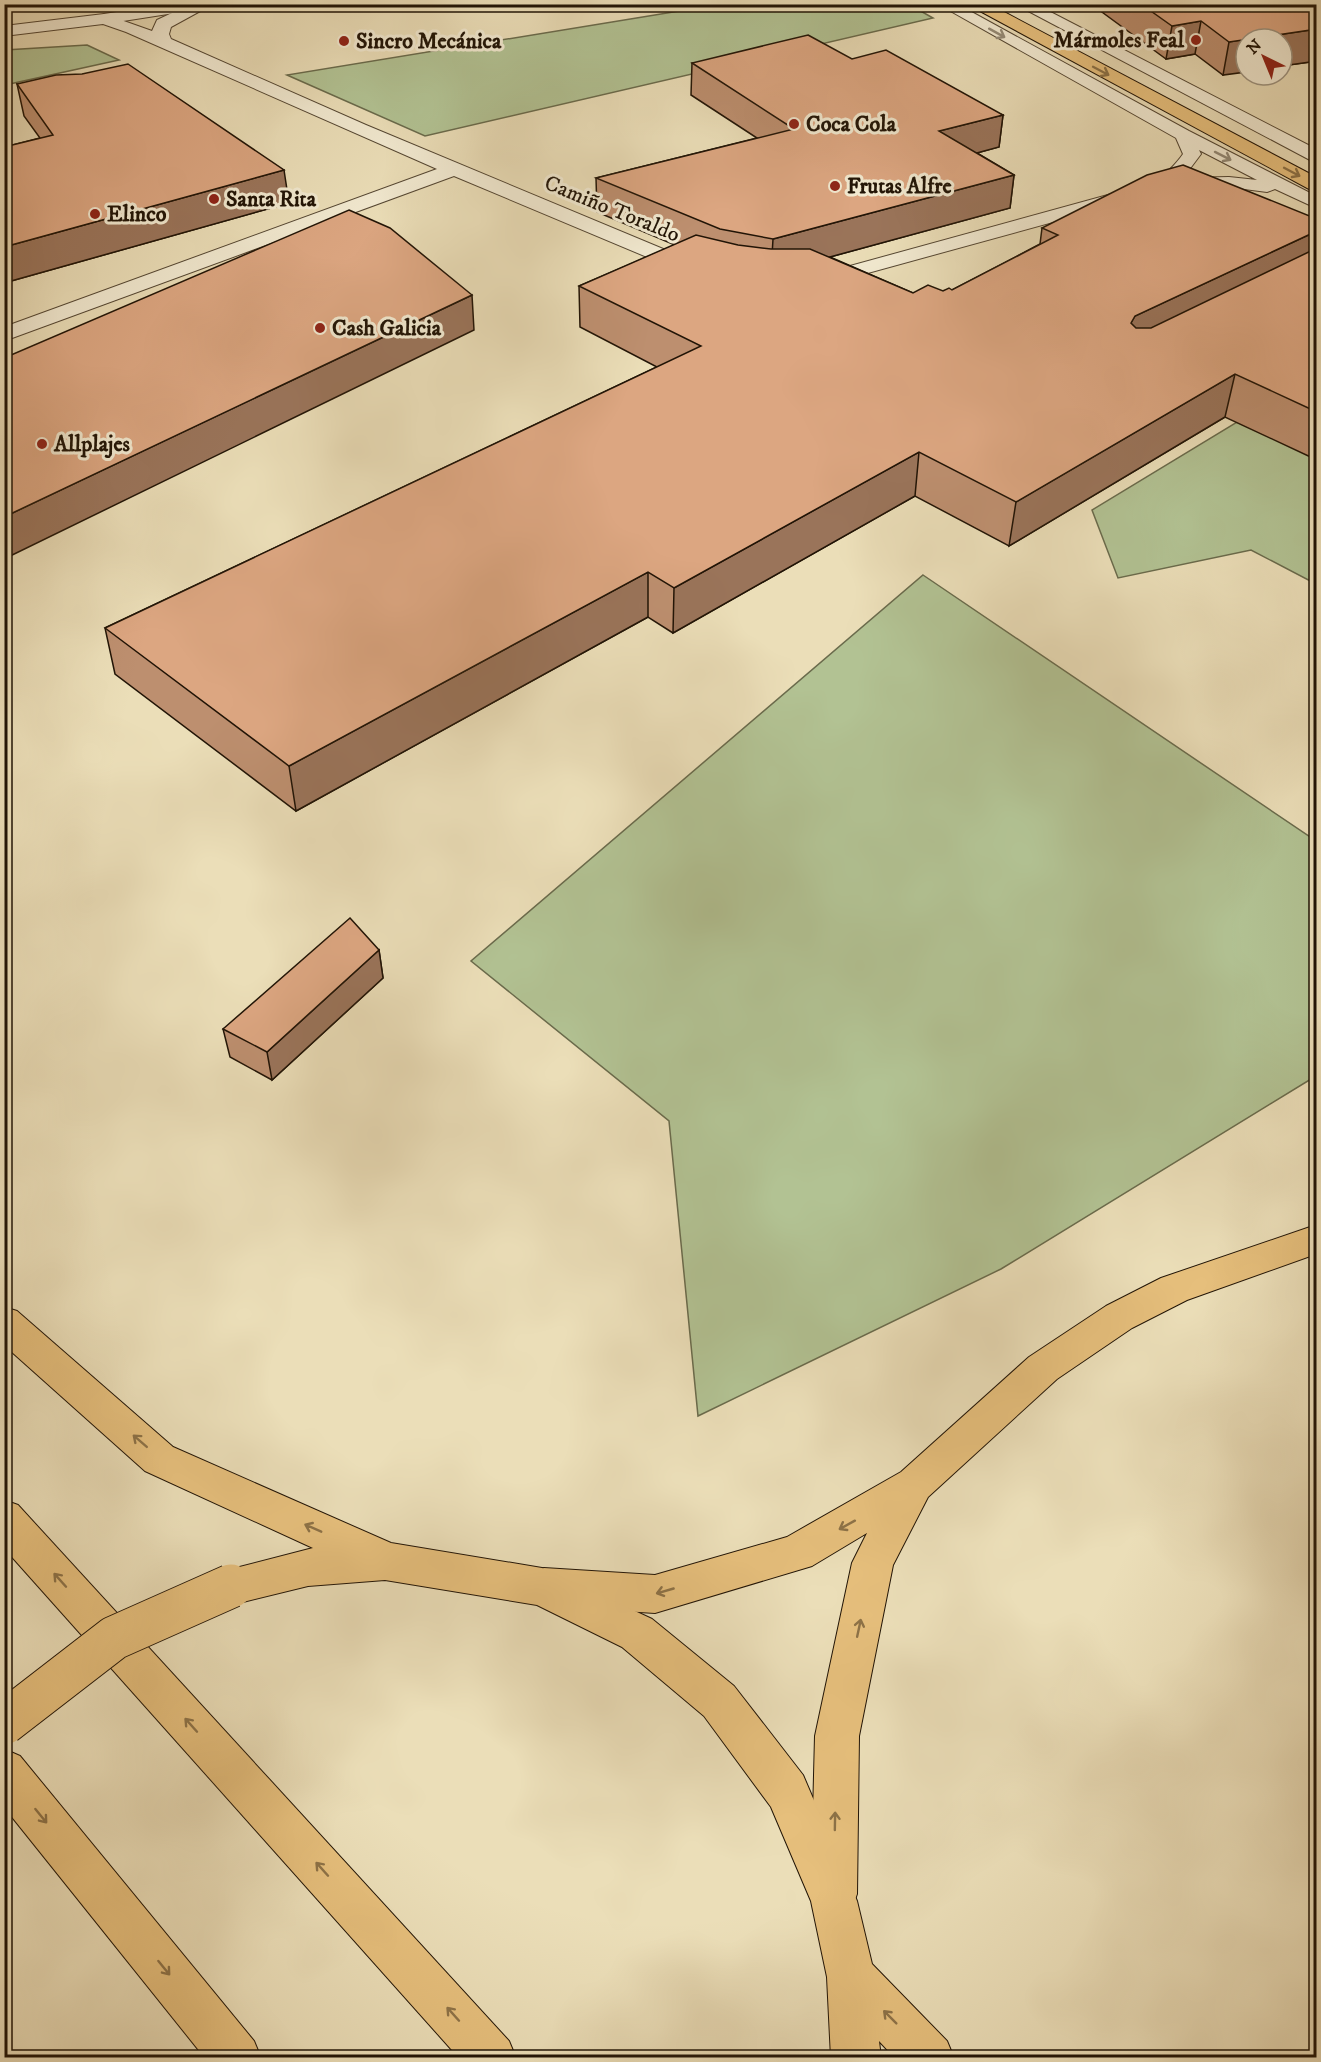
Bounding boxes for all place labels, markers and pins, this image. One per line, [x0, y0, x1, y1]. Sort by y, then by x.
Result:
place label: Mármoles Feal [1054, 27, 1184, 54]
place label: Sincro Mecánica [356, 28, 502, 55]
marker: Mármoles Feal [1189, 33, 1203, 47]
marker: Sincro Mecánica [337, 34, 351, 48]
place label: Coca Cola [806, 111, 897, 138]
marker: Coca Cola [787, 117, 801, 131]
place label: Frutas Alfre [847, 173, 952, 200]
marker: Frutas Alfre [828, 179, 842, 193]
place label: Santa Rita [226, 186, 317, 213]
marker: Santa Rita [207, 192, 221, 206]
place label: Elinco [107, 201, 167, 228]
marker: Elinco [88, 207, 102, 221]
place label: Cash Galicia [332, 315, 442, 342]
marker: Cash Galicia [313, 321, 327, 335]
place label: Allplajes [53, 431, 131, 459]
marker: Allplajes [35, 437, 49, 451]

